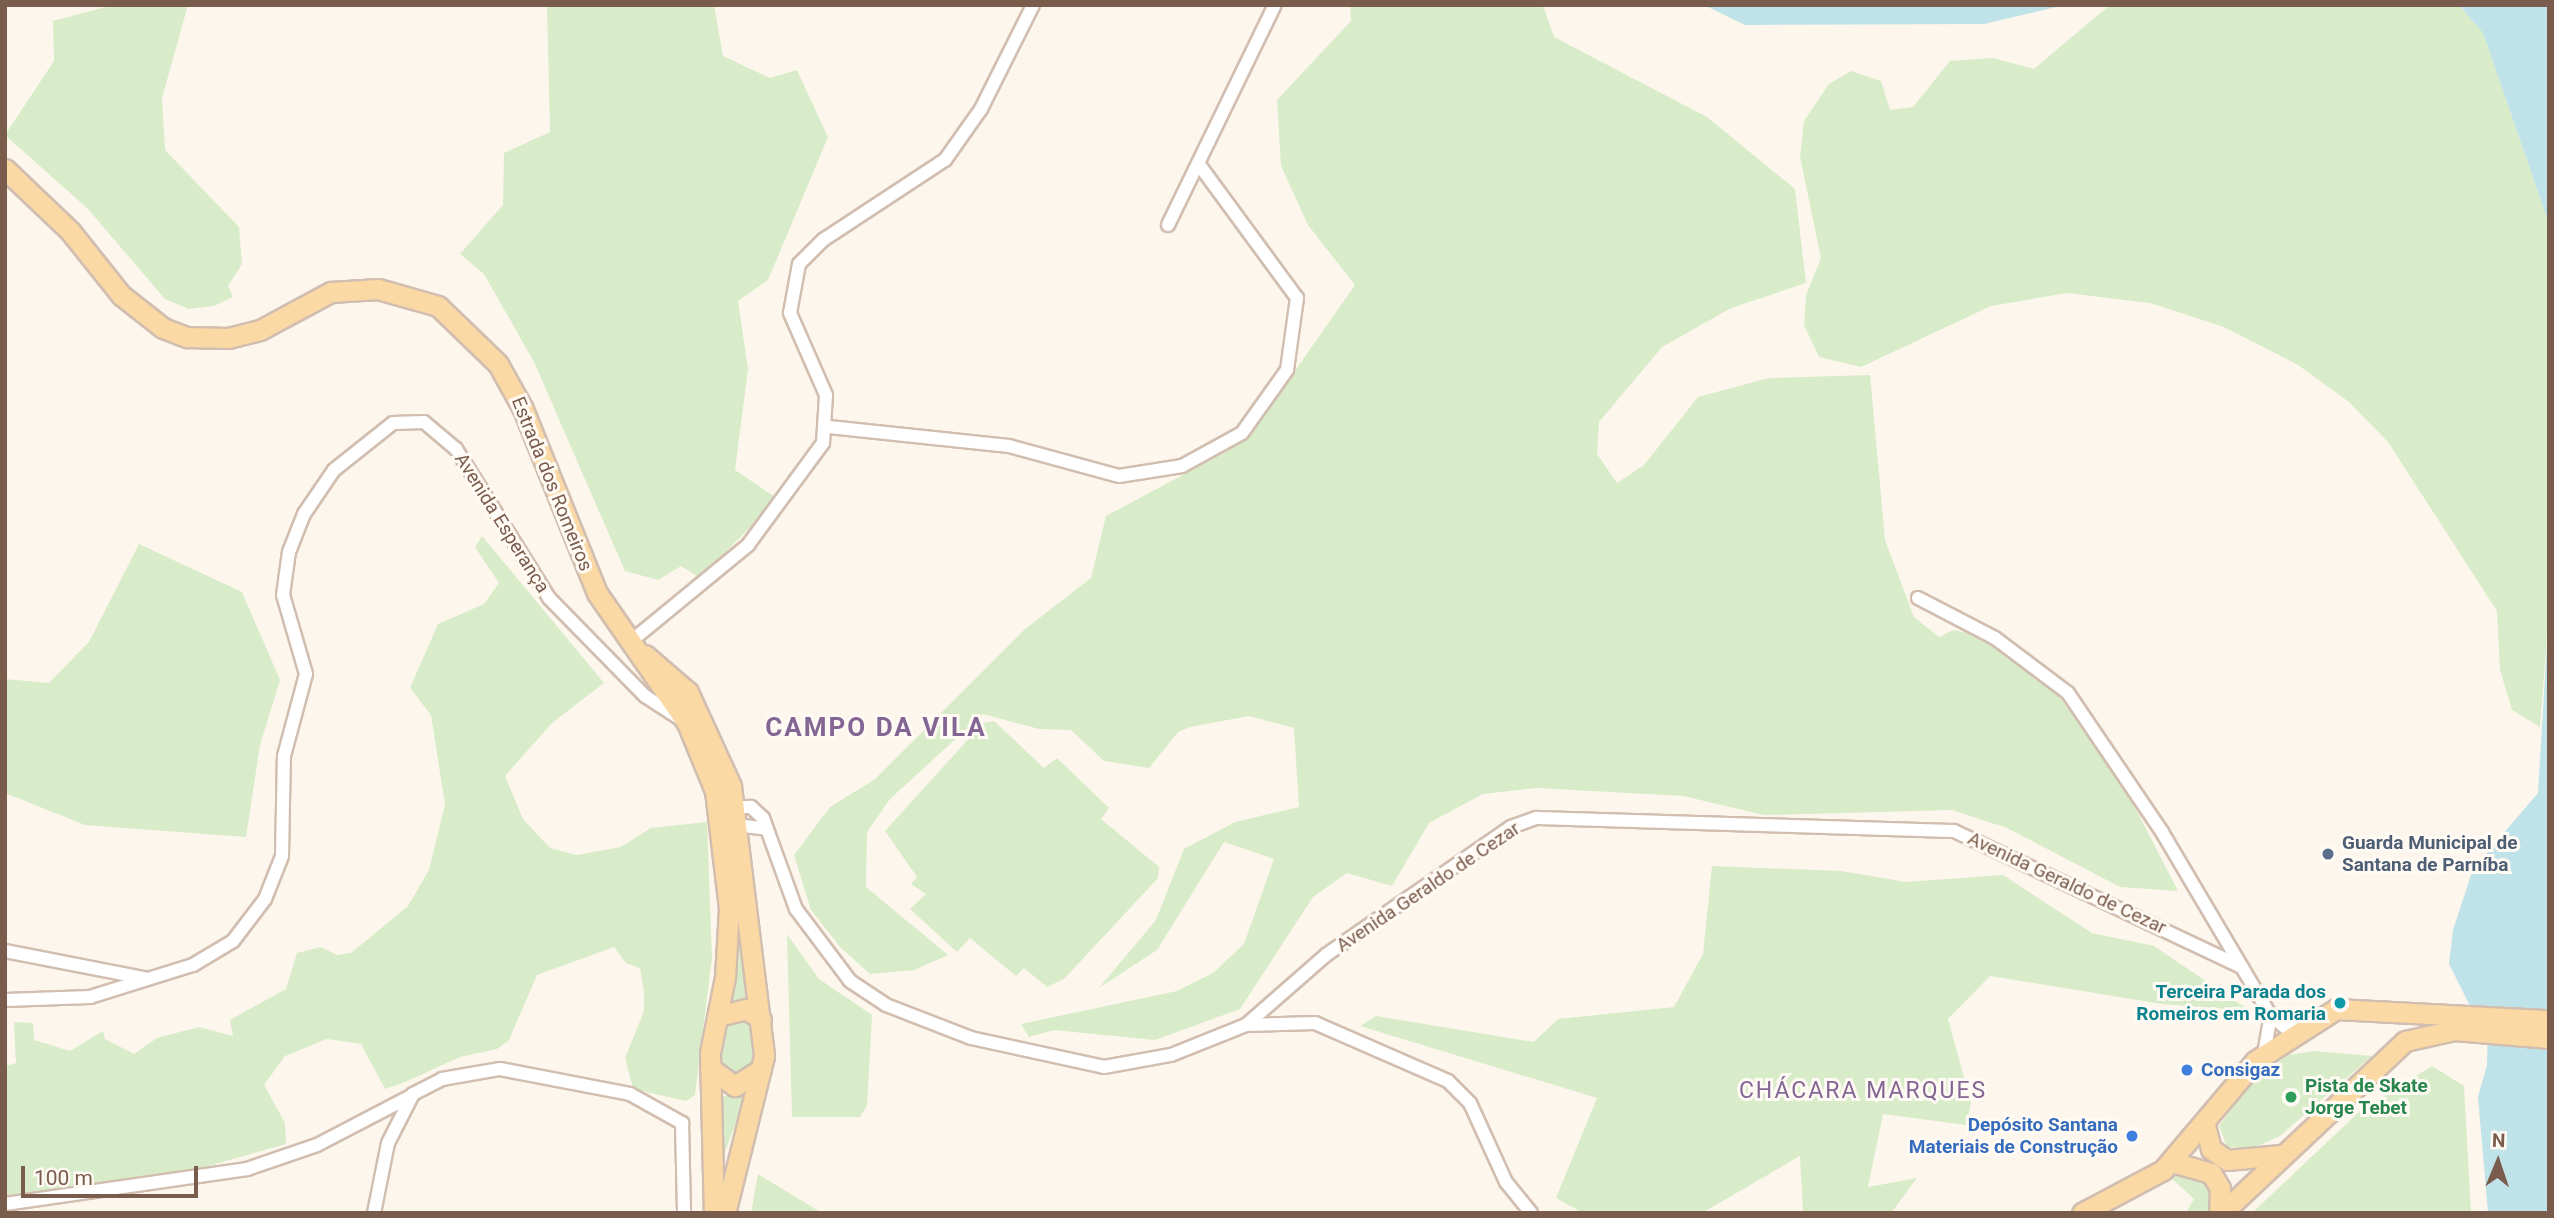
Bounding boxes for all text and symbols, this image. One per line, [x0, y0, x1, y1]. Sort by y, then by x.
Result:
street label: Estrada dos Romeiros [507, 394, 597, 574]
street label: Avenida Esperança [450, 449, 554, 597]
district label: CAMPO DA VILA [767, 712, 985, 744]
street label: Avenida Geraldo de Cezar [1332, 817, 1524, 957]
street label: Avenida Geraldo de Cezar [1964, 827, 2170, 939]
place label: Guarda Municipal de Santana de Parníba [2342, 832, 2518, 876]
marker: Guarda Municipal de Santana de Parníba [2320, 846, 2336, 862]
place label: Terceira Parada dos Romeiros em Romaria [2136, 981, 2326, 1025]
marker: Terceira Parada dos Romeiros em Romaria [2332, 995, 2348, 1011]
place label: Consigaz [2201, 1059, 2280, 1081]
marker: Consigaz [2179, 1062, 2195, 1078]
place label: Pista de Skate Jorge Tebet [2305, 1075, 2428, 1119]
district label: CHÁCARA MARQUES [1741, 1077, 1985, 1105]
marker: Pista de Skate Jorge Tebet [2283, 1089, 2299, 1105]
place label: Depósito Santana Materiais de Construção [1909, 1114, 2118, 1158]
north arrow [2463, 1127, 2533, 1197]
marker: Depósito Santana Materiais de Construção [2124, 1128, 2140, 1144]
text: N [2492, 1129, 2506, 1152]
scale bar [24, 1152, 201, 1196]
text: 100 m [34, 1166, 93, 1190]

